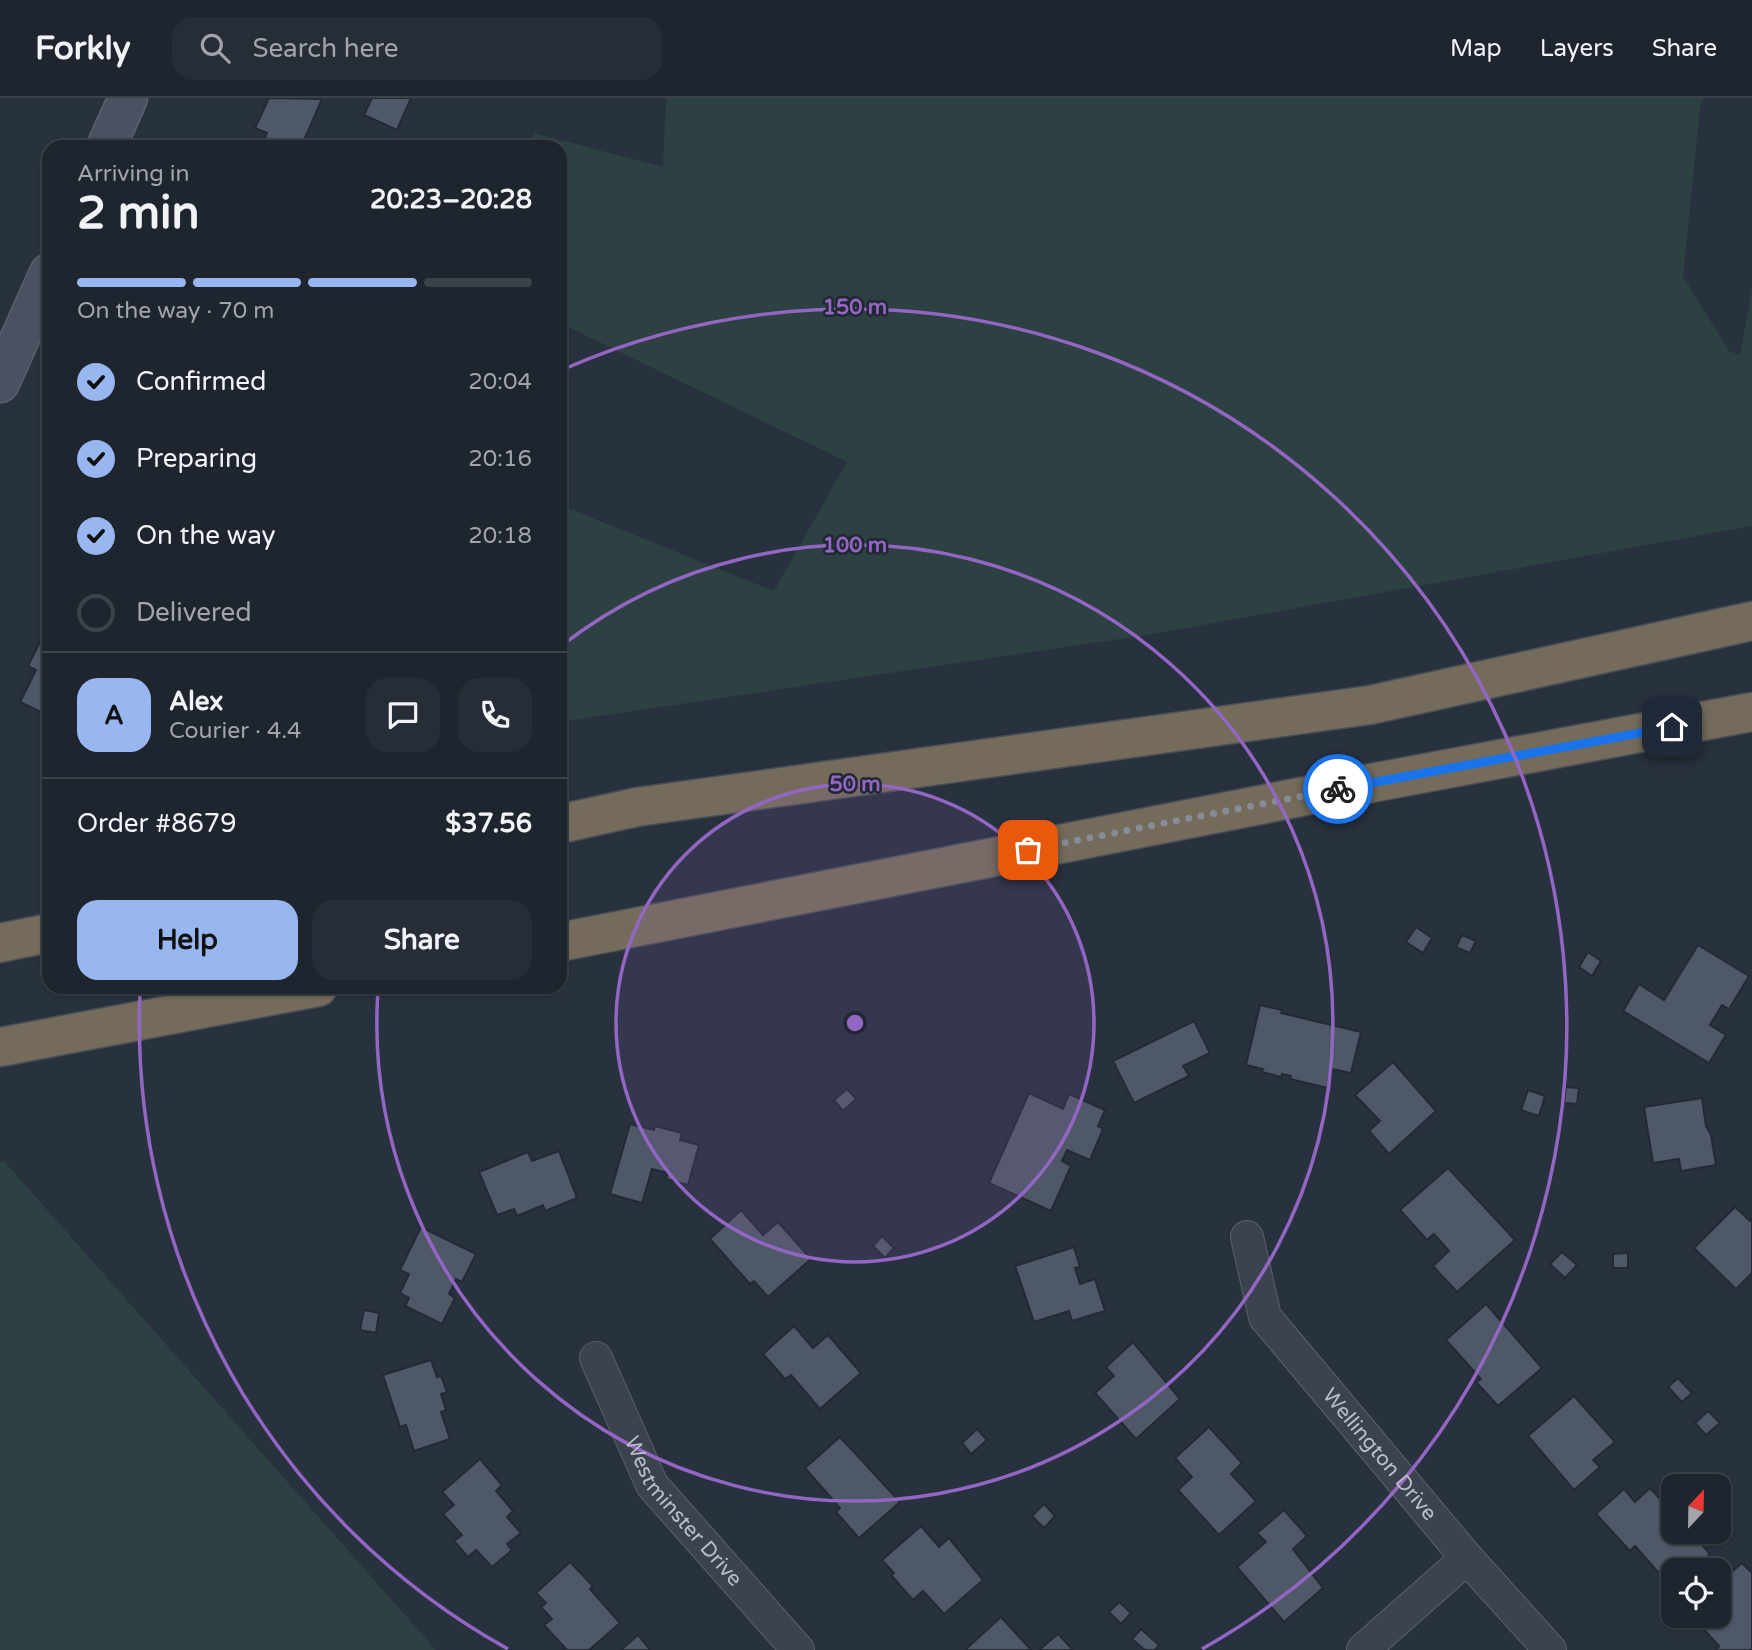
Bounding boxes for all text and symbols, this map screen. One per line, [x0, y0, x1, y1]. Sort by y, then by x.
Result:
search box [172, 17, 662, 80]
text: Forkly [35, 29, 130, 68]
icon: search [196, 29, 234, 67]
text: Search here [252, 33, 399, 64]
text: Map [1450, 34, 1502, 63]
text: Layers [1540, 34, 1614, 63]
text: Share [1652, 34, 1717, 63]
text: Arriving in [77, 160, 190, 188]
text: 20:23–20:28 [370, 184, 532, 215]
text: 2 min [77, 186, 200, 241]
text: 150 m [823, 295, 887, 320]
text: On the way · 70 m [77, 297, 274, 325]
icon: check [77, 363, 115, 401]
text: Confirmed [136, 366, 266, 397]
text: 20:04 [468, 368, 532, 396]
icon: check [77, 440, 115, 478]
text: Preparing [136, 443, 257, 474]
text: 20:16 [468, 445, 532, 473]
icon: check [77, 517, 115, 555]
text: On the way [136, 520, 276, 551]
text: 20:18 [468, 522, 532, 550]
text: 100 m [823, 533, 887, 558]
text: Delivered [136, 597, 252, 628]
button: chat [366, 678, 440, 752]
button: phone [458, 678, 532, 752]
text: Alex [169, 686, 223, 717]
pin [1642, 697, 1702, 757]
text: A [104, 700, 124, 731]
icon: home [1653, 708, 1691, 746]
text: Courier · 4.4 [169, 717, 301, 745]
courier [1303, 754, 1373, 824]
icon: bike [1319, 770, 1357, 808]
text: 50 m [829, 772, 881, 797]
text: Order #8679 [77, 808, 237, 839]
text: $37.56 [445, 808, 532, 839]
pin [998, 820, 1058, 880]
icon: bag [1009, 831, 1047, 869]
button: Help [77, 900, 298, 980]
button: Share [312, 900, 532, 980]
centre of rings [843, 1011, 867, 1035]
street label: Wellington Drive [1317, 1383, 1442, 1526]
street label: Westminster Drive [619, 1433, 748, 1591]
north arrow [1661, 1474, 1731, 1544]
map controls [1661, 1474, 1731, 1628]
button: locate [1661, 1558, 1731, 1628]

